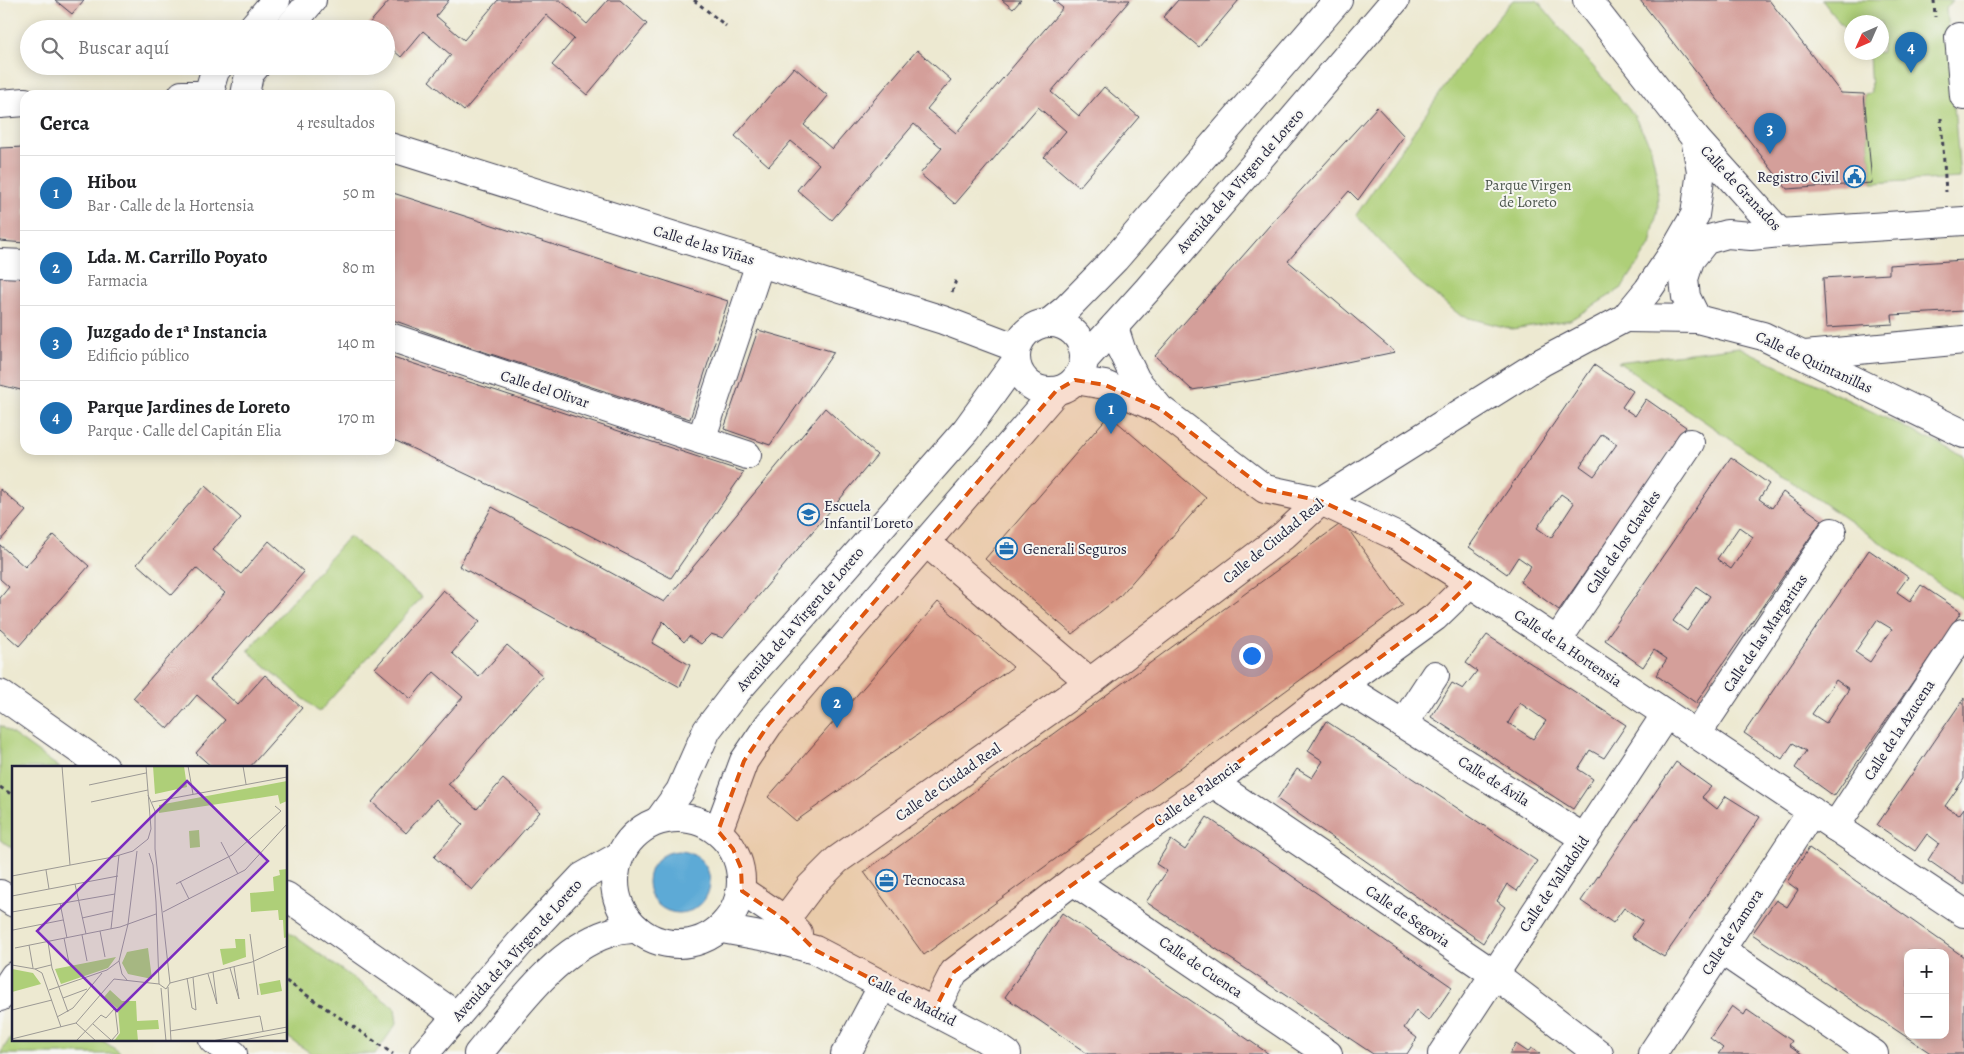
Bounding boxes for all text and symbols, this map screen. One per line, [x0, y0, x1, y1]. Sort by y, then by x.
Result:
north arrow [1844, 15, 1889, 60]
search box [20, 20, 395, 75]
pin: 4 [1895, 32, 1927, 73]
icon: search [38, 34, 66, 62]
text: Buscar aquí [78, 35, 169, 61]
street label: Avenida de la Virgen de Loreto [1171, 105, 1308, 258]
text: Cerca [40, 109, 90, 137]
text: 4 resultados [297, 112, 375, 134]
pin: 3 [1754, 113, 1786, 154]
street label: Calle de Granados [1696, 141, 1786, 235]
public building icon: Registro Civil [1843, 165, 1867, 189]
place label: Registro Civil [1757, 167, 1839, 187]
text: Hibou [87, 169, 137, 195]
park label: Parque Virgen de Loreto [1484, 175, 1572, 212]
text: 1 [53, 182, 59, 204]
text: 50 m [343, 182, 375, 204]
text: Bar · Calle de la Hortensia [87, 195, 254, 217]
street label: Calle de las Viñas [651, 220, 757, 270]
text: Lda. M. Carrillo Poyato [87, 244, 268, 270]
text: 2 [52, 257, 60, 279]
text: 80 m [342, 257, 375, 279]
text: Farmacia [87, 270, 148, 292]
text: Juzgado de 1ª Instancia [87, 319, 267, 345]
street label: Calle de Quintanillas [1752, 326, 1876, 398]
text: 3 [53, 332, 59, 354]
text: 140 m [337, 332, 375, 354]
text: Edificio público [87, 345, 189, 367]
street label: Calle del Olivar [498, 365, 592, 413]
pin: 1 [1095, 393, 1127, 434]
text: Parque Jardines de Loreto [87, 394, 290, 420]
text: 4 [52, 407, 60, 429]
text: 170 m [338, 407, 375, 429]
text: Parque · Calle del Capitán Elia [87, 420, 281, 442]
street label: Calle de los Claveles [1581, 486, 1665, 598]
street label: Calle de Ciudad Real [1218, 494, 1328, 588]
place label: Escuela Infantil Loreto [824, 496, 913, 533]
school or university icon: Escuela Infantil Loreto [796, 503, 820, 527]
office icon: Generali Seguros [995, 537, 1019, 561]
place label: Generali Seguros [1023, 539, 1127, 559]
street label: Avenida de la Virgen de Loreto [731, 543, 868, 696]
street label: Calle de las Margaritas [1718, 570, 1812, 696]
street label: Calle de la Hortensia [1510, 604, 1626, 692]
your location [1239, 643, 1265, 669]
street label: Calle de la Azucena [1859, 676, 1939, 784]
pin: 2 [821, 687, 853, 728]
street label: Calle de Ciudad Real [891, 738, 1005, 826]
street label: Calle de Ávila [1454, 751, 1534, 811]
street label: Calle de Palencia [1150, 755, 1244, 831]
inset map [12, 766, 288, 1042]
street label: Calle de Valladolid [1514, 831, 1594, 936]
office icon: Tecnocasa [875, 868, 899, 892]
place label: Tecnocasa [903, 870, 965, 890]
street label: Avenida de la Virgen de Loreto [447, 875, 586, 1026]
street label: Calle de Segovia [1362, 880, 1454, 952]
street label: Calle de Zamora [1697, 885, 1767, 979]
street label: Calle de Cuenca [1155, 932, 1247, 1002]
map controls [1904, 949, 1949, 1039]
button: + [1904, 949, 1949, 994]
street label: Calle de Madrid [864, 969, 960, 1031]
button: − [1904, 994, 1949, 1039]

